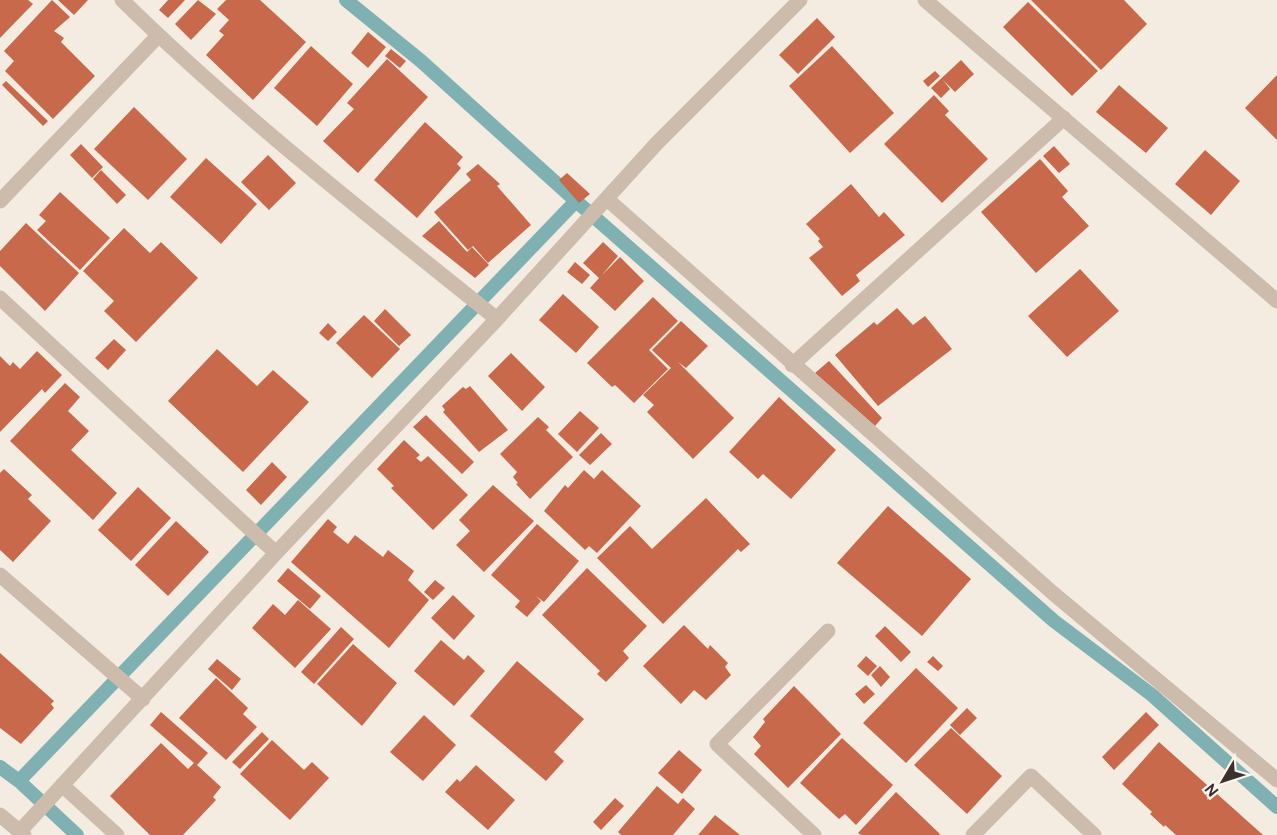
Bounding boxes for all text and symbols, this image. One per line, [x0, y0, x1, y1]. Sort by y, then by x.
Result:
north arrow [1193, 751, 1253, 811]
text: N [1201, 780, 1223, 800]

